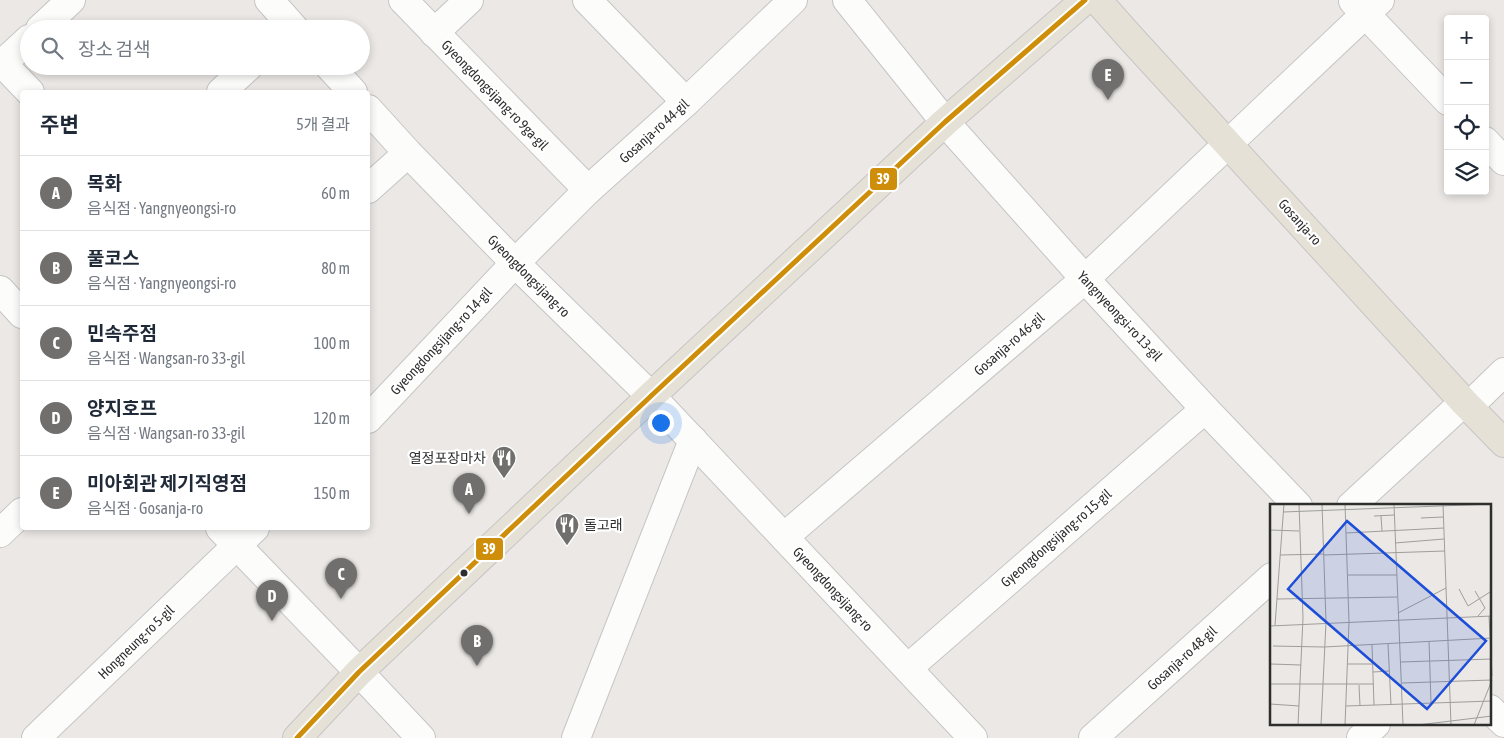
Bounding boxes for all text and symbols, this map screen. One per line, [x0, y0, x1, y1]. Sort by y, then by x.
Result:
map controls [1444, 15, 1489, 195]
button: + [1444, 15, 1489, 60]
search box [20, 20, 370, 75]
icon: search [38, 34, 66, 62]
street label: Gyeongdongsijang-ro 9ga-gil [438, 37, 552, 153]
text: 장소 검색 [78, 38, 151, 60]
pin: E [1092, 59, 1124, 100]
button: − [1444, 60, 1489, 105]
street label: Gosanja-ro 44-gil [616, 96, 692, 166]
button: locate [1444, 105, 1489, 150]
text: 주변 [40, 112, 79, 136]
text: 5개 결과 [296, 115, 350, 133]
button: layers [1444, 150, 1489, 195]
line badge: 39 [869, 167, 898, 191]
text: 39 [876, 171, 890, 187]
text: 목화 [87, 172, 122, 194]
text: A [52, 184, 60, 202]
text: 60 m [321, 184, 350, 202]
street label: Gosanja-ro [1275, 196, 1325, 248]
text: 음식점 · Yangnyeongsi-ro [87, 199, 236, 217]
street label: Gyeongdongsijang-ro [485, 232, 573, 320]
text: 풀코스 [87, 247, 139, 269]
text: B [52, 259, 60, 277]
text: 80 m [321, 259, 350, 277]
street label: Yangnyeongsi-ro 13-gil [1074, 268, 1166, 364]
text: 음식점 · Yangnyeongsi-ro [87, 274, 236, 292]
street label: Gyeongdongsijang-ro 14-gil [387, 284, 495, 398]
street label: Gosanja-ro 46-gil [971, 309, 1048, 379]
text: 민속주점 [87, 322, 157, 344]
text: C [52, 334, 60, 352]
text: 100 m [314, 334, 350, 352]
text: 음식점 · Wangsan-ro 33-gil [87, 349, 245, 367]
text: 양지호프 [87, 397, 157, 419]
text: D [52, 409, 60, 427]
text: 120 m [314, 409, 350, 427]
your location [648, 410, 674, 436]
text: 음식점 · Wangsan-ro 33-gil [87, 424, 245, 442]
restaurant icon: 열정포장마차 [491, 445, 517, 479]
place label: 열정포장마차 [409, 450, 486, 466]
text: 미아회관 제기직영점 [87, 472, 247, 494]
pin: A [453, 473, 485, 514]
text: E [53, 484, 59, 502]
text: 150 m [314, 484, 350, 502]
street label: Gyeongdongsijang-ro 15-gil [998, 486, 1115, 590]
text: 음식점 · Gosanja-ro [87, 499, 203, 517]
inset map [1270, 504, 1492, 726]
restaurant icon: 돌고래 [554, 512, 580, 546]
place label: 돌고래 [584, 517, 623, 533]
line badge: 39 [475, 537, 504, 561]
text: 39 [482, 541, 496, 557]
street label: Gyeongdongsijang-ro [790, 544, 876, 634]
pin: C [325, 558, 357, 599]
unlabelled marker [459, 568, 469, 578]
pin: D [256, 580, 288, 621]
street label: Hongneung-ro 5-gil [95, 602, 178, 682]
street label: Gosanja-ro 48-gil [1144, 623, 1220, 693]
pin: B [461, 625, 493, 666]

